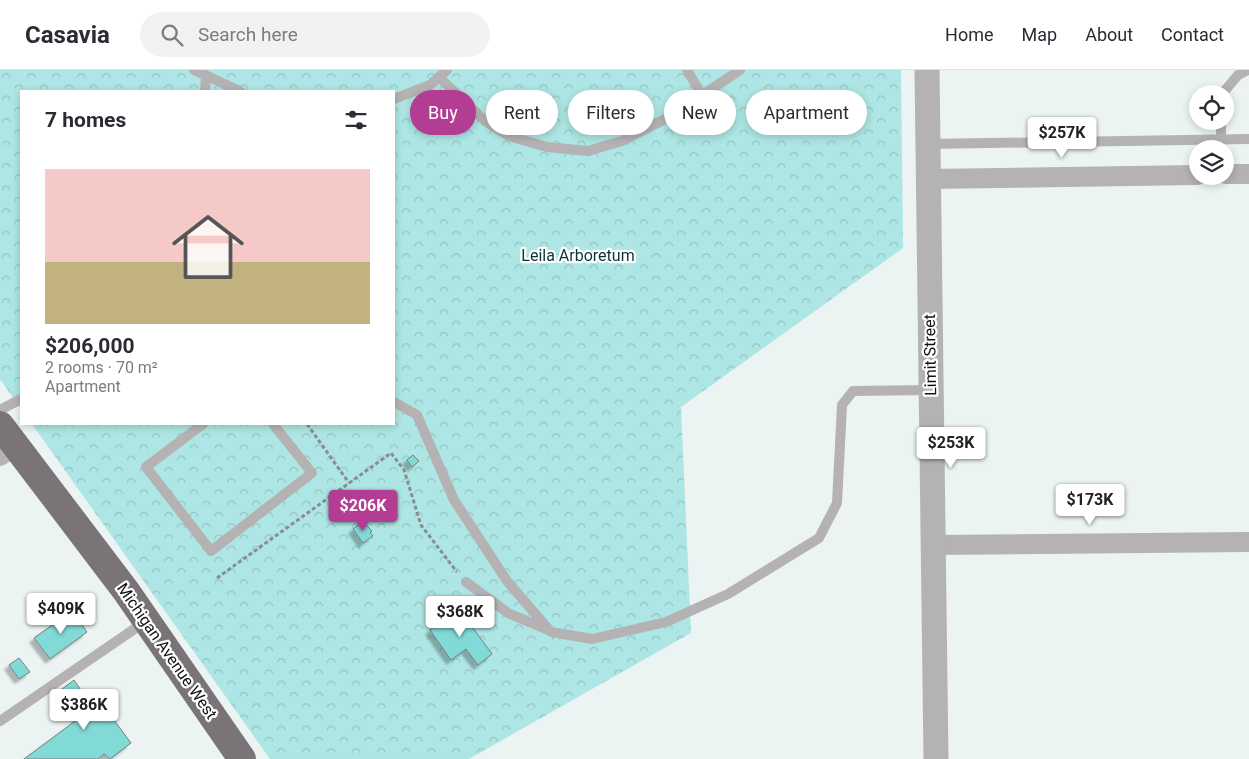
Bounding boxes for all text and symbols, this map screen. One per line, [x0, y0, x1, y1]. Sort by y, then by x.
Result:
search box [140, 12, 490, 57]
text: Casavia [25, 21, 110, 49]
icon: search [158, 21, 186, 49]
text: Search here [198, 23, 298, 46]
text: Home [945, 24, 994, 45]
text: Map [1022, 24, 1057, 45]
text: About [1085, 24, 1133, 45]
text: Contact [1161, 24, 1224, 45]
map controls [1189, 85, 1234, 185]
button: locate [1189, 85, 1234, 130]
chip: Buy [410, 90, 476, 135]
chip: Rent [486, 90, 558, 135]
chip: Filters [568, 90, 654, 135]
chip: New [664, 90, 736, 135]
chip: Apartment [746, 90, 867, 135]
icon: filters [342, 106, 370, 134]
text: 7 homes [45, 108, 126, 132]
pin: $257K [1027, 116, 1097, 159]
text: $257K [1039, 123, 1085, 142]
button: layers [1189, 140, 1234, 185]
icon: home [163, 202, 253, 292]
park label: Leila Arboretum [521, 246, 635, 265]
street label: Limit Street [920, 314, 940, 396]
text: $206,000 [45, 334, 135, 358]
text: 2 rooms · 70 m² [45, 358, 158, 377]
text: Apartment [45, 377, 121, 396]
pin: $253K [916, 426, 986, 469]
text: $253K [928, 433, 974, 452]
pin: $173K [1055, 484, 1125, 526]
pin: $206K [328, 490, 398, 532]
text: $173K [1067, 490, 1113, 509]
text: $206K [340, 496, 386, 515]
street label: Michigan Avenue West [113, 579, 221, 723]
pin: $409K [26, 592, 96, 635]
pin: $368K [425, 596, 495, 638]
text: $409K [38, 599, 84, 618]
text: $368K [437, 602, 483, 621]
pin: $386K [49, 688, 119, 731]
text: $386K [61, 695, 107, 714]

